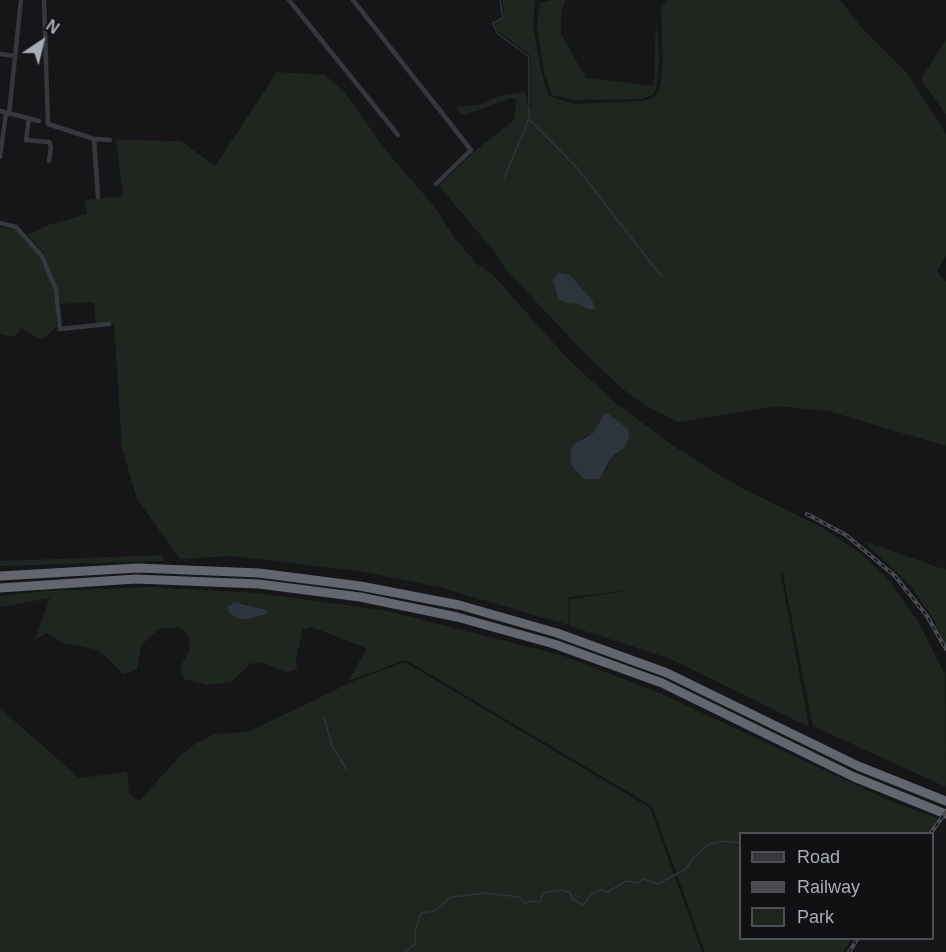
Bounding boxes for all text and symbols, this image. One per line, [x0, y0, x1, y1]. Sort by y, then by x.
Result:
north arrow [12, 12, 72, 72]
text: N [43, 17, 62, 37]
legend [739, 832, 934, 940]
text: Road [797, 847, 840, 867]
text: Railway [797, 877, 860, 897]
text: Park [797, 907, 834, 927]

